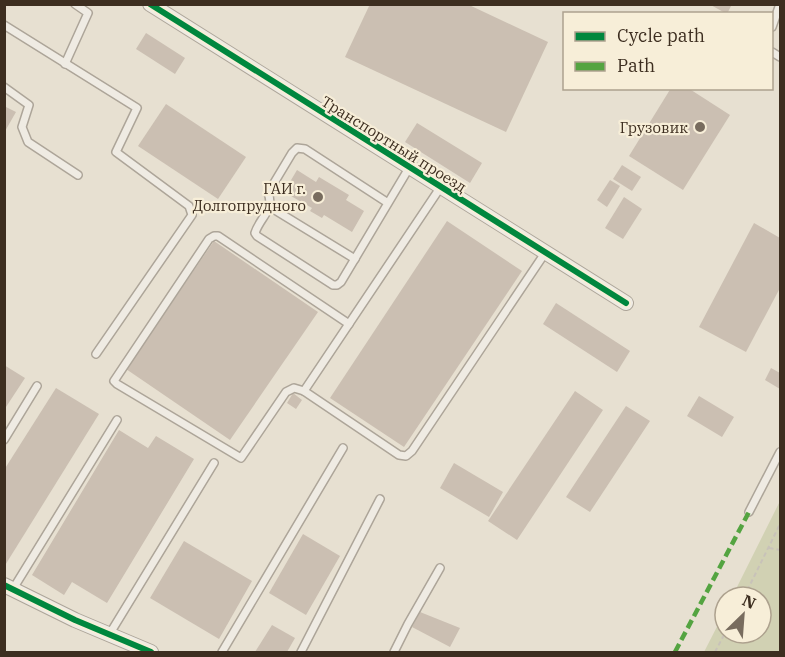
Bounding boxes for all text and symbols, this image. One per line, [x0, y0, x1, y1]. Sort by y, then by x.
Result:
legend [563, 12, 773, 90]
text: Cycle path [617, 24, 705, 47]
text: Path [617, 54, 655, 77]
street label: Транспортный проезд [318, 91, 470, 197]
place label: Грузовик [620, 118, 688, 137]
marker: Грузовик [693, 120, 707, 134]
place label: ГАИ г. Долгопрудного [193, 179, 306, 215]
marker: ГАИ г. Долгопрудного [311, 190, 325, 204]
north arrow [713, 585, 773, 645]
text: N [739, 590, 759, 613]

